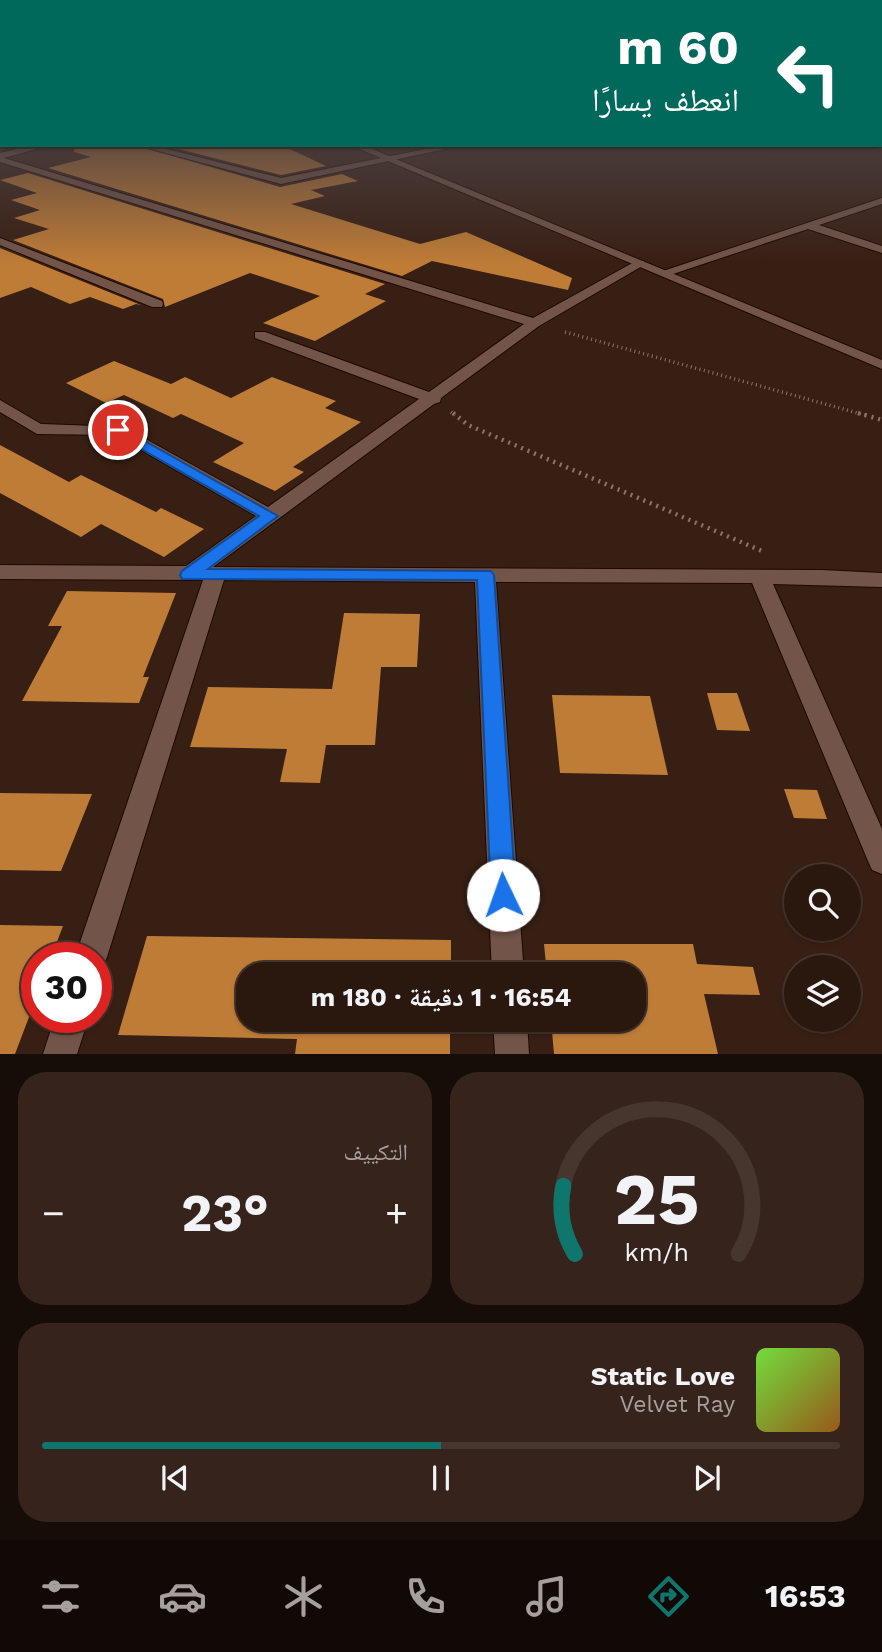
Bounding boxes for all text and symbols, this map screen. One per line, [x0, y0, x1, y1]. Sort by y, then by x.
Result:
text: 60 m [617, 18, 739, 76]
icon: left [763, 28, 854, 119]
text: انعطف يسارًا [592, 81, 739, 119]
pin [88, 400, 148, 460]
icon: arrive [99, 411, 137, 449]
position arrow [466, 858, 540, 932]
map controls [784, 864, 861, 1032]
button: search [784, 864, 861, 941]
speed limit sign: 30 [21, 942, 112, 1033]
button: layers [784, 955, 861, 1032]
text: 16:54 · 1 دقيقة · 180 m [311, 982, 571, 1012]
text: التكييف [343, 1139, 408, 1166]
text: 25 [614, 1157, 700, 1243]
text: 23° [181, 1183, 269, 1244]
text: − [42, 1191, 65, 1235]
text: + [385, 1191, 408, 1235]
text: km/h [625, 1238, 689, 1267]
text: Static Love [591, 1361, 735, 1391]
text: Velvet Ray [619, 1391, 735, 1418]
icon: previous [156, 1459, 194, 1497]
icon: pause [422, 1459, 460, 1497]
icon: next [688, 1459, 726, 1497]
icon: filters [36, 1572, 85, 1621]
icon: car [158, 1572, 207, 1621]
icon: climate [279, 1572, 328, 1621]
icon: phone [401, 1572, 450, 1621]
icon: music [522, 1572, 571, 1621]
icon: directions [644, 1572, 693, 1621]
text: 16:53 [765, 1577, 846, 1615]

